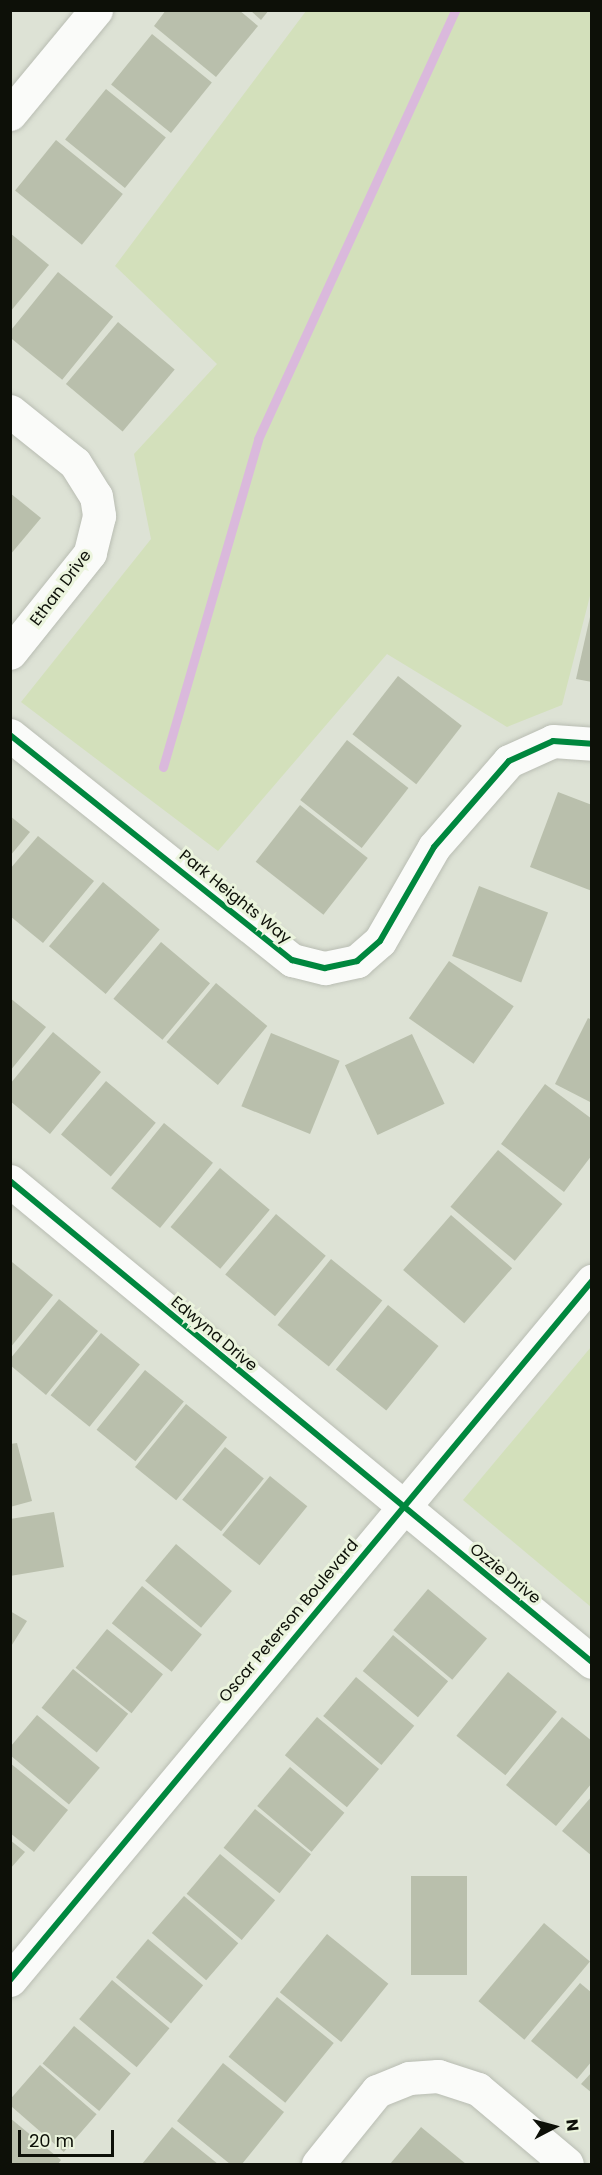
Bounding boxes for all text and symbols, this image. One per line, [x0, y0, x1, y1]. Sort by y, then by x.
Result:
street label: Ethan Drive [26, 546, 96, 630]
street label: Park Heights Way [175, 846, 295, 948]
street label: Edwyna Drive [167, 1292, 261, 1376]
street label: Oscar Peterson Boulevard [215, 1536, 363, 1706]
street label: Ozzie Drive [466, 1540, 544, 1608]
north arrow [524, 2097, 584, 2157]
scale bar [21, 2118, 117, 2156]
text: N [560, 2118, 584, 2132]
text: 20 m [29, 2128, 74, 2153]

